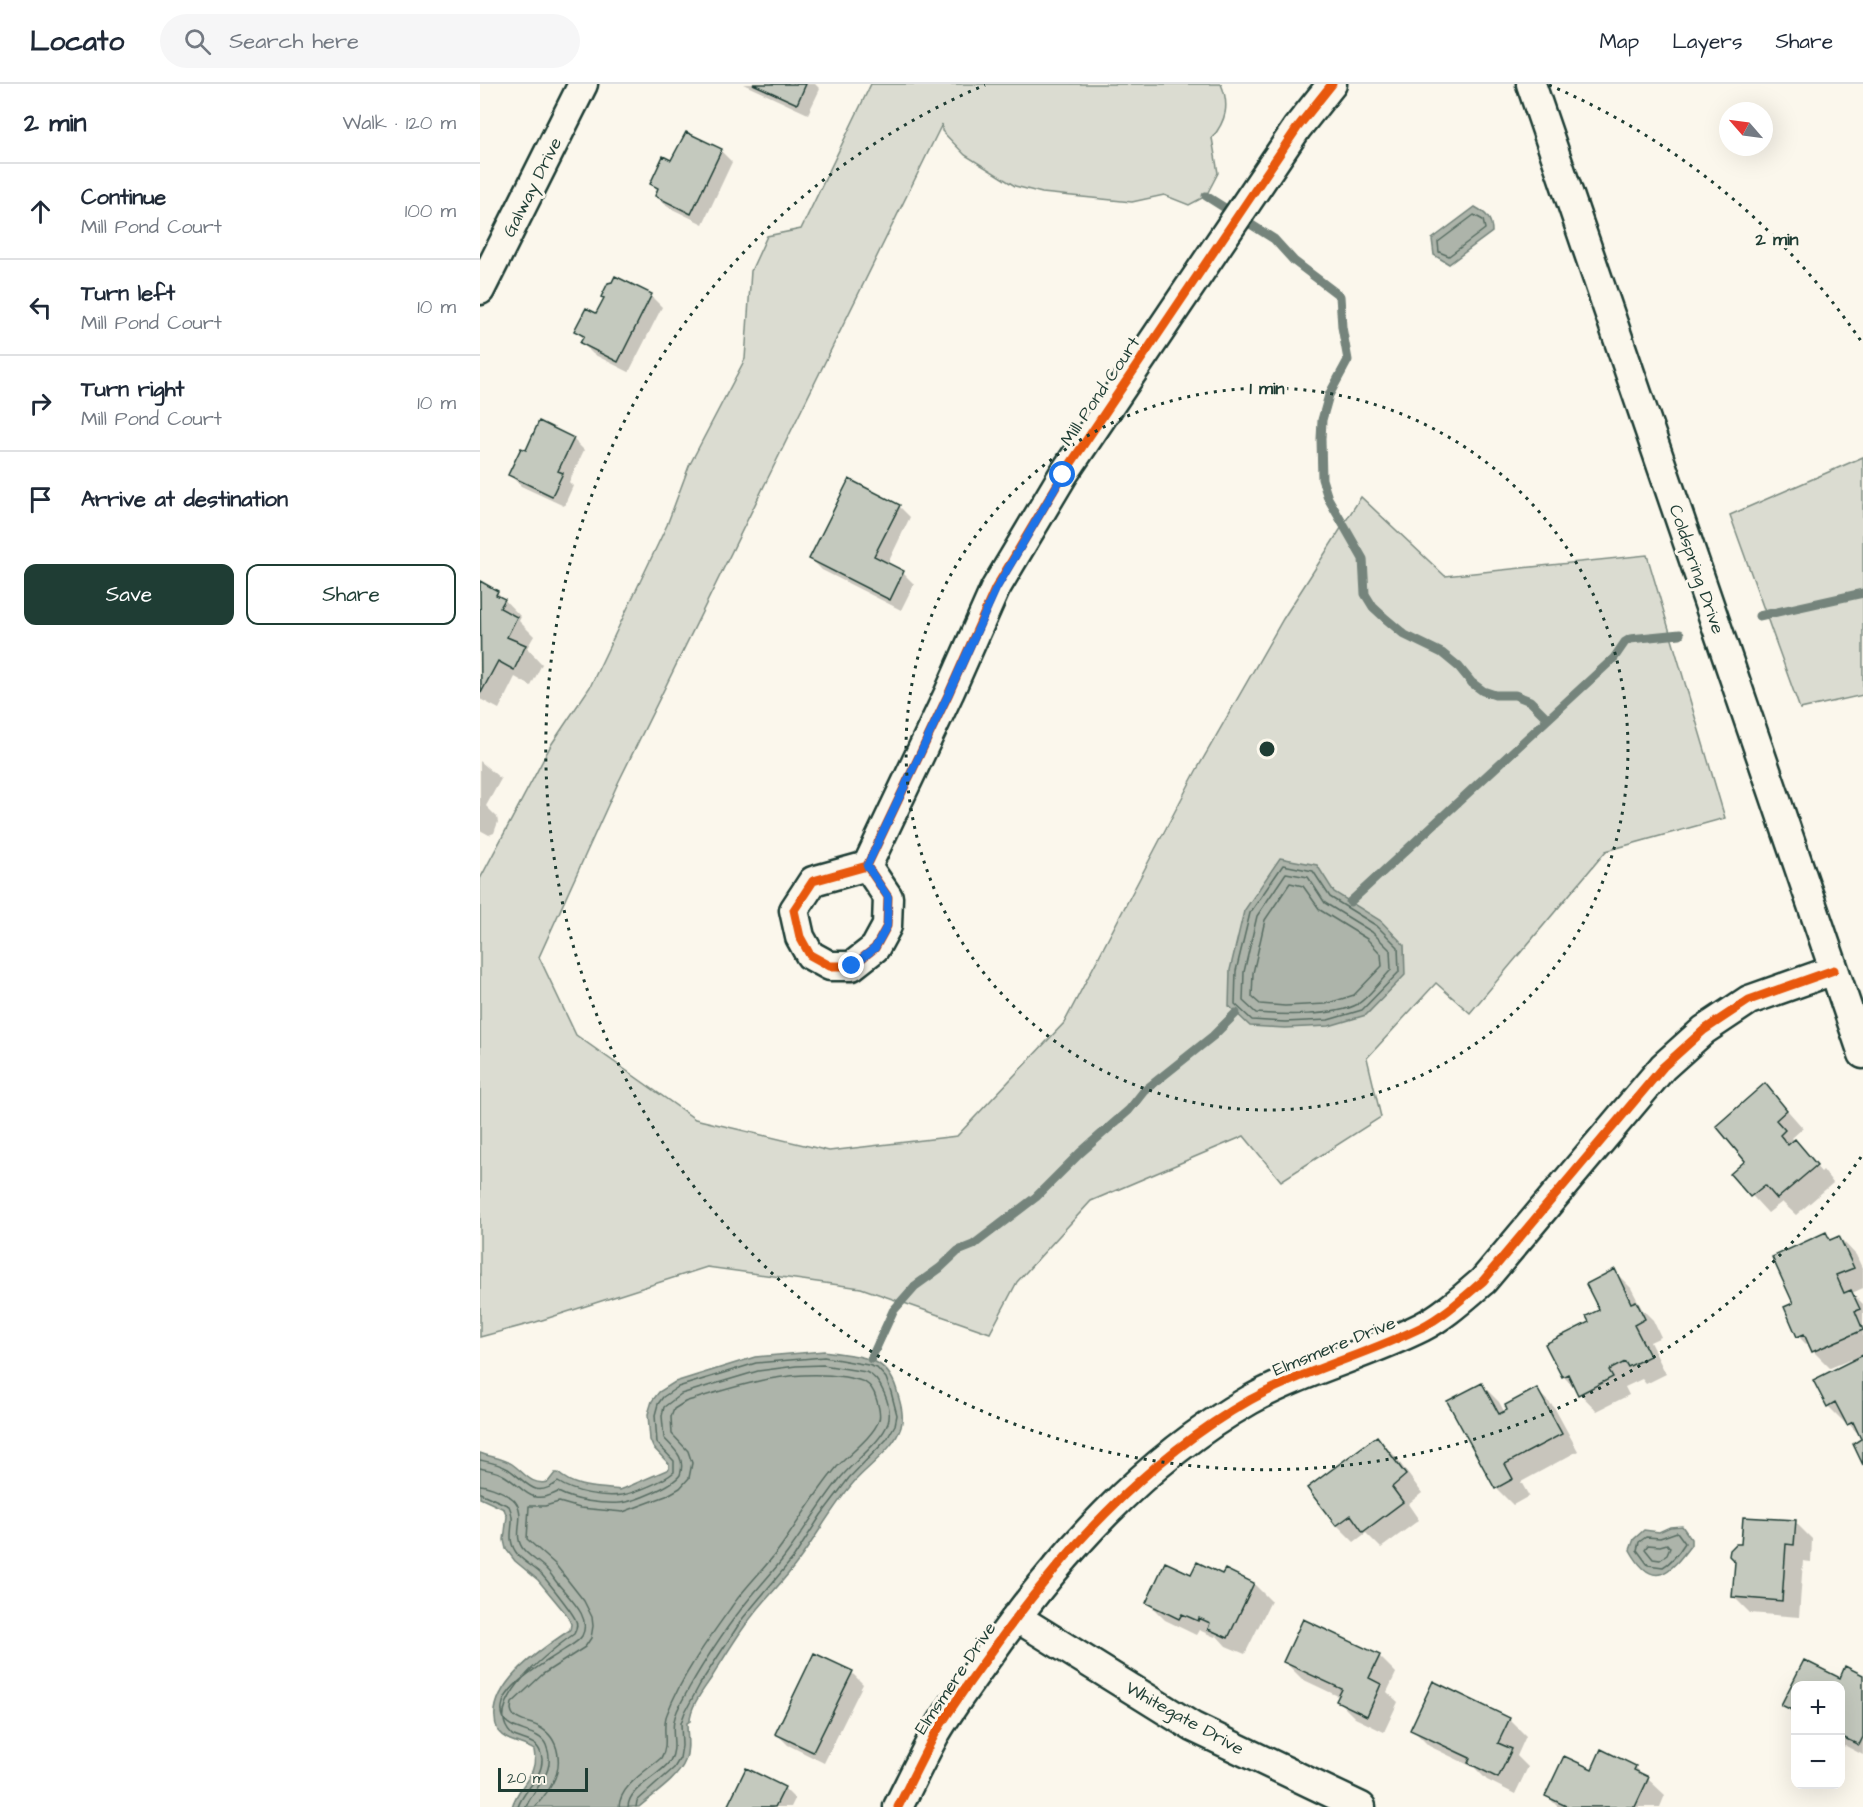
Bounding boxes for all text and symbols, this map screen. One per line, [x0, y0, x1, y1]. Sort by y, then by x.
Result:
search box [160, 14, 580, 68]
text: Locato [30, 22, 124, 61]
icon: search [181, 25, 214, 58]
text: Search here [229, 26, 359, 57]
text: Map [1599, 27, 1639, 56]
text: Layers [1672, 27, 1742, 56]
text: Share [1775, 27, 1833, 56]
north arrow [1719, 102, 1773, 156]
text: 2 min [24, 105, 86, 141]
text: Walk · 120 m [343, 109, 456, 137]
street label: Galway Drive [497, 133, 569, 242]
text: Continue [81, 182, 166, 213]
icon: ahead [24, 195, 57, 228]
text: 100 m [405, 197, 456, 225]
text: Mill Pond Court [81, 213, 222, 241]
text: 2 min [1754, 227, 1799, 252]
text: Turn left [81, 278, 175, 309]
icon: left [24, 291, 57, 324]
text: 10 m [417, 293, 456, 321]
text: Mill Pond Court [81, 309, 222, 337]
street label: Mill Pond Court [1055, 331, 1147, 451]
text: Turn right [81, 374, 184, 405]
text: 1 min [1249, 376, 1285, 401]
icon: right [24, 387, 57, 420]
text: 10 m [417, 389, 456, 417]
text: Mill Pond Court [81, 405, 222, 433]
route start [1049, 461, 1075, 487]
icon: arrive [24, 483, 57, 516]
text: Arrive at destination [81, 484, 288, 515]
street label: Coldspring Drive [1662, 501, 1730, 638]
button: Save [24, 564, 234, 625]
button: Share [246, 564, 456, 625]
centre of rings [1257, 739, 1277, 759]
route end [838, 952, 864, 978]
street label: Elmsmere Drive [1269, 1310, 1400, 1383]
street label: Elmsmere Drive [909, 1617, 1002, 1739]
street label: Whitegate Drive [1121, 1676, 1249, 1762]
map controls [1791, 1681, 1845, 1789]
button: + [1791, 1681, 1845, 1735]
button: − [1791, 1735, 1845, 1789]
scale bar [498, 1765, 588, 1792]
text: 20 m [507, 1767, 545, 1789]

